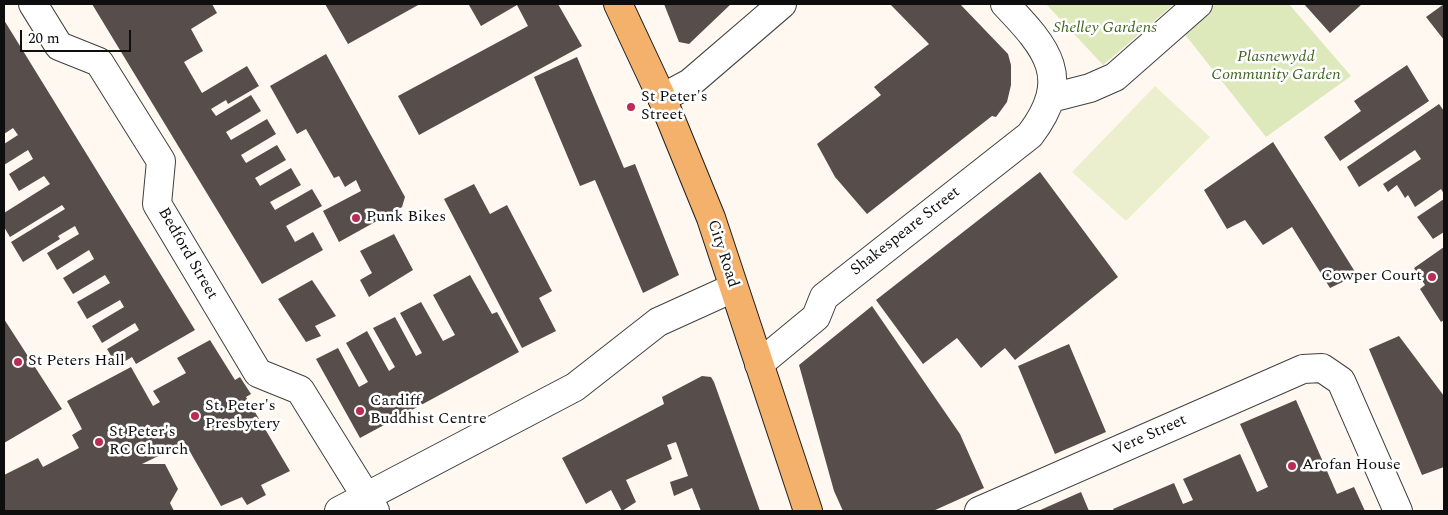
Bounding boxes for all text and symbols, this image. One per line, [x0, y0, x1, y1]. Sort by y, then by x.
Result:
park label: Shelley Gardens [1053, 19, 1157, 39]
scale bar [22, 20, 134, 52]
text: 20 m [28, 27, 60, 50]
park label: Plasnewydd Community Garden [1211, 48, 1341, 86]
place label: St Peter's Street [641, 88, 708, 126]
marker: St Peter's Street [625, 101, 637, 113]
street label: Shakespeare Street [847, 183, 965, 281]
street label: Bedford Street [153, 205, 221, 303]
place label: Punk Bikes [366, 208, 446, 228]
marker: Punk Bikes [350, 212, 362, 224]
street label: City Road [702, 218, 742, 290]
place label: Cowper Court [1321, 267, 1422, 287]
marker: Cowper Court [1426, 271, 1438, 283]
place label: St Peters Hall [28, 352, 125, 372]
marker: St Peters Hall [12, 356, 24, 368]
place label: Cardiff Buddhist Centre [370, 392, 487, 430]
place label: St. Peter's Presbytery [205, 397, 280, 435]
marker: Cardiff Buddhist Centre [354, 405, 366, 417]
marker: St. Peter's Presbytery [189, 410, 201, 422]
street label: Vere Street [1110, 411, 1190, 461]
place label: St Peter's RC Church [109, 423, 188, 461]
marker: St Peter's RC Church [93, 436, 105, 448]
place label: Arofan House [1302, 456, 1401, 476]
marker: Arofan House [1286, 460, 1298, 472]

